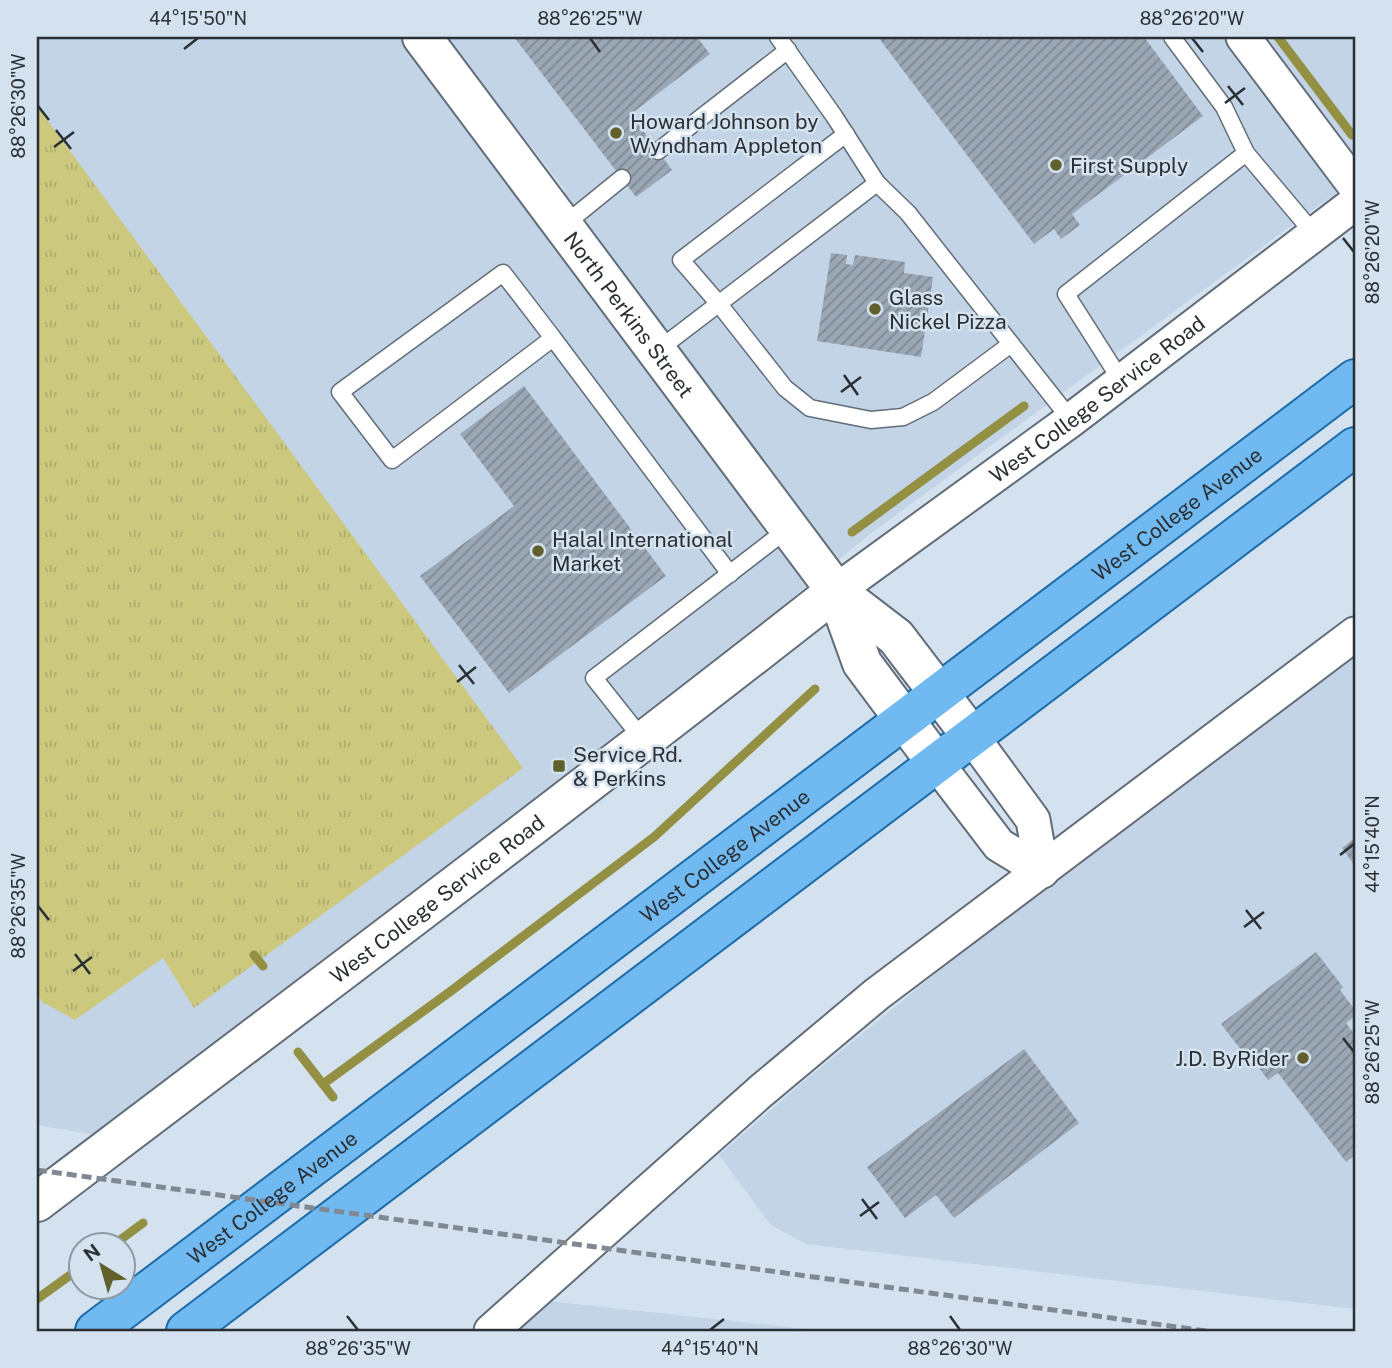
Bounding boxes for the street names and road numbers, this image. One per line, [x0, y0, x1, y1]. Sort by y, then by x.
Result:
street label: North Perkins Street [559, 226, 699, 402]
street label: West College Service Road [984, 310, 1209, 488]
street label: West College Avenue [1087, 441, 1267, 586]
street label: West College Avenue [635, 783, 814, 928]
street label: West College Service Road [325, 809, 549, 988]
street label: West College Avenue [182, 1125, 362, 1269]

